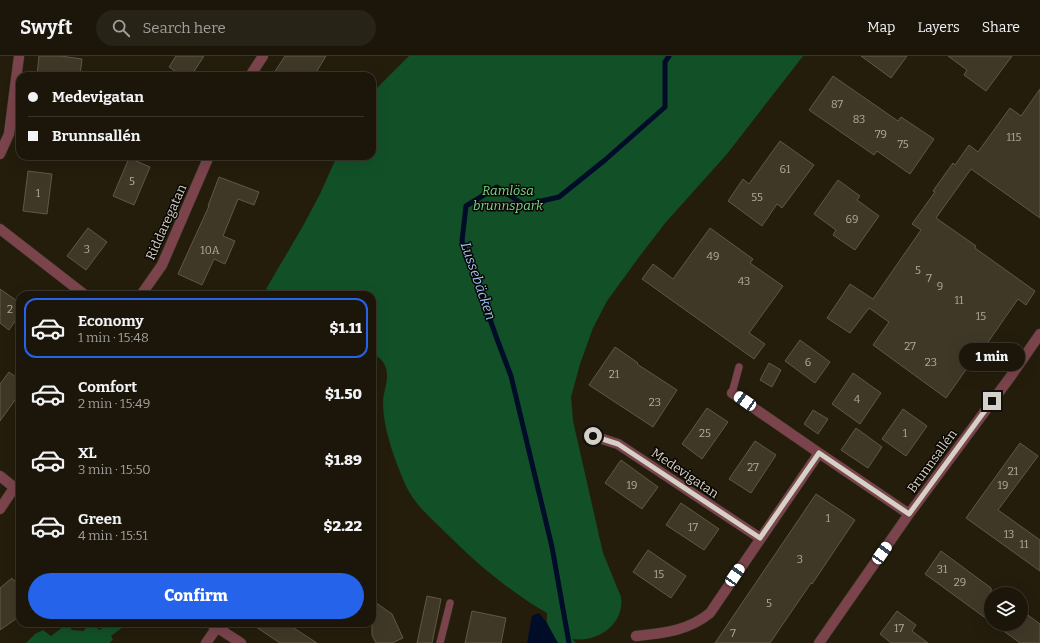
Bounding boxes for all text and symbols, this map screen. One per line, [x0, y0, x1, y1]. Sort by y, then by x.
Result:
search box [96, 10, 376, 46]
text: Swyft [20, 16, 72, 39]
icon: search [110, 17, 132, 39]
text: Search here [142, 19, 226, 37]
text: Map [867, 19, 895, 36]
text: Layers [917, 19, 960, 36]
text: Share [982, 19, 1020, 36]
text: Medevigatan [52, 88, 144, 106]
house number: 87 [831, 98, 844, 111]
house number: 83 [853, 113, 865, 126]
text: Brunnsallén [52, 127, 140, 145]
house number: 79 [875, 128, 887, 141]
house number: 115 [1007, 131, 1022, 144]
house number: 75 [897, 138, 909, 151]
house number: 61 [780, 163, 791, 176]
house number: 5 [129, 175, 135, 188]
street label: Riddaregatan [143, 181, 190, 262]
park label: Ramlösa brunnspark [473, 183, 544, 213]
house number: 1 [36, 187, 41, 200]
house number: 55 [751, 191, 763, 204]
house number: 69 [846, 213, 858, 226]
water label: Lussebäcken [457, 240, 499, 322]
house number: 3 [84, 243, 90, 256]
house number: 10A [200, 244, 220, 257]
house number: 49 [707, 250, 719, 263]
house number: 5 [915, 264, 921, 277]
house number: 7 [926, 272, 932, 285]
house number: 43 [738, 275, 750, 288]
house number: 9 [937, 280, 943, 293]
house number: 11 [955, 294, 964, 307]
house number: 2 [7, 303, 13, 316]
icon: car [30, 310, 66, 346]
house number: 15 [976, 310, 986, 323]
text: Economy [78, 312, 144, 330]
text: $1.11 [330, 319, 362, 337]
text: 1 min · 15:48 [78, 330, 149, 345]
house number: 27 [904, 340, 916, 353]
callout: 1 min [959, 343, 1025, 371]
text: 1 min [975, 349, 1009, 364]
house number: 6 [805, 356, 811, 369]
house number: 23 [925, 356, 937, 369]
house number: 21 [609, 368, 620, 381]
icon: car [30, 376, 66, 412]
text: Comfort [78, 378, 137, 396]
text: $1.50 [325, 385, 362, 403]
car [732, 389, 758, 413]
route end [983, 392, 1001, 410]
house number: 4 [854, 393, 861, 406]
text: 2 min · 15:49 [78, 396, 150, 411]
house number: 23 [649, 396, 661, 409]
street label: Brunnsallén [904, 426, 960, 496]
route start [584, 427, 602, 445]
house number: 25 [699, 427, 711, 440]
house number: 1 [903, 427, 908, 440]
icon: car [30, 442, 66, 478]
text: XL [78, 444, 97, 462]
street label: Medevigatan [649, 445, 722, 501]
text: $1.89 [325, 451, 362, 469]
house number: 27 [747, 461, 759, 474]
text: 3 min · 15:50 [78, 462, 151, 477]
house number: 21 [1008, 465, 1019, 478]
house number: 19 [627, 479, 637, 492]
house number: 19 [998, 479, 1008, 492]
icon: car [30, 508, 66, 544]
text: Green [78, 510, 122, 528]
house number: 1 [826, 512, 831, 525]
text: $2.22 [324, 517, 362, 535]
house number: 17 [688, 521, 698, 534]
text: 4 min · 15:51 [78, 528, 148, 543]
house number: 13 [1004, 528, 1014, 541]
house number: 11 [1020, 538, 1029, 551]
car [870, 540, 894, 566]
house number: 3 [797, 553, 803, 566]
car [723, 562, 747, 588]
house number: 31 [937, 563, 948, 576]
house number: 15 [654, 568, 664, 581]
button: Confirm [28, 573, 364, 619]
house number: 29 [954, 576, 966, 589]
map controls [984, 587, 1028, 631]
button: layers [984, 587, 1028, 631]
house number: 5 [766, 597, 772, 610]
house number: 17 [894, 622, 904, 635]
house number: 7 [730, 627, 736, 640]

